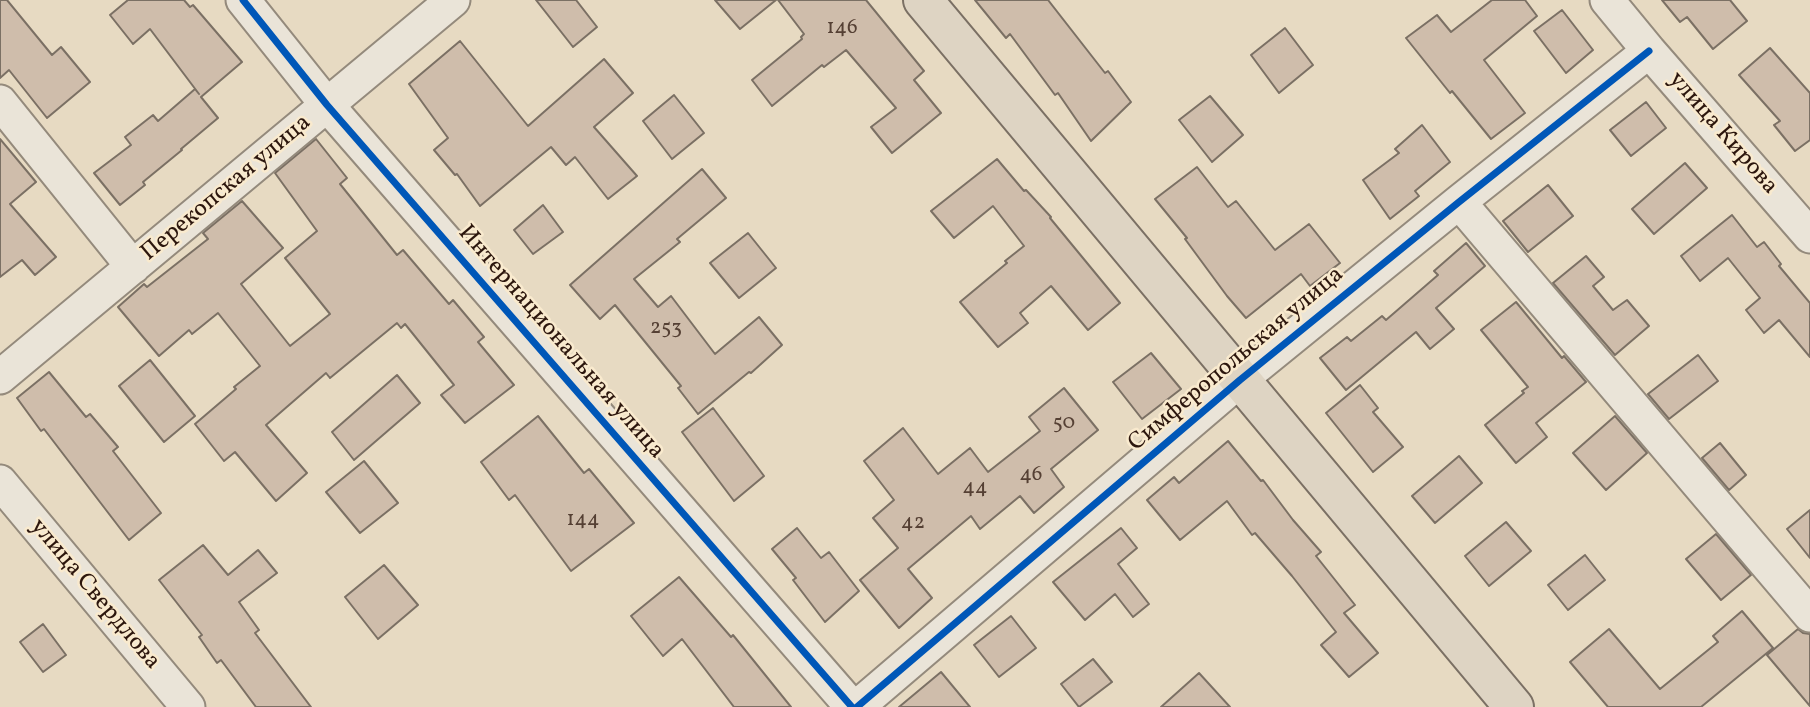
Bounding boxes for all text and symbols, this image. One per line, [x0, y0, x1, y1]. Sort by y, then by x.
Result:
house number: 146 [826, 16, 858, 42]
street label: улица Кирова [1661, 67, 1783, 201]
street label: Перекопская улица [136, 109, 318, 269]
street label: Интернациональная улица [451, 220, 669, 466]
street label: Симферопольская улица [1123, 261, 1351, 459]
house number: 253 [650, 316, 682, 342]
house number: 50 [1053, 411, 1075, 437]
house number: 46 [1020, 463, 1042, 489]
house number: 44 [962, 476, 988, 502]
house number: 144 [566, 508, 600, 534]
house number: 42 [901, 511, 925, 537]
street label: улица Свердлова [22, 514, 166, 676]

